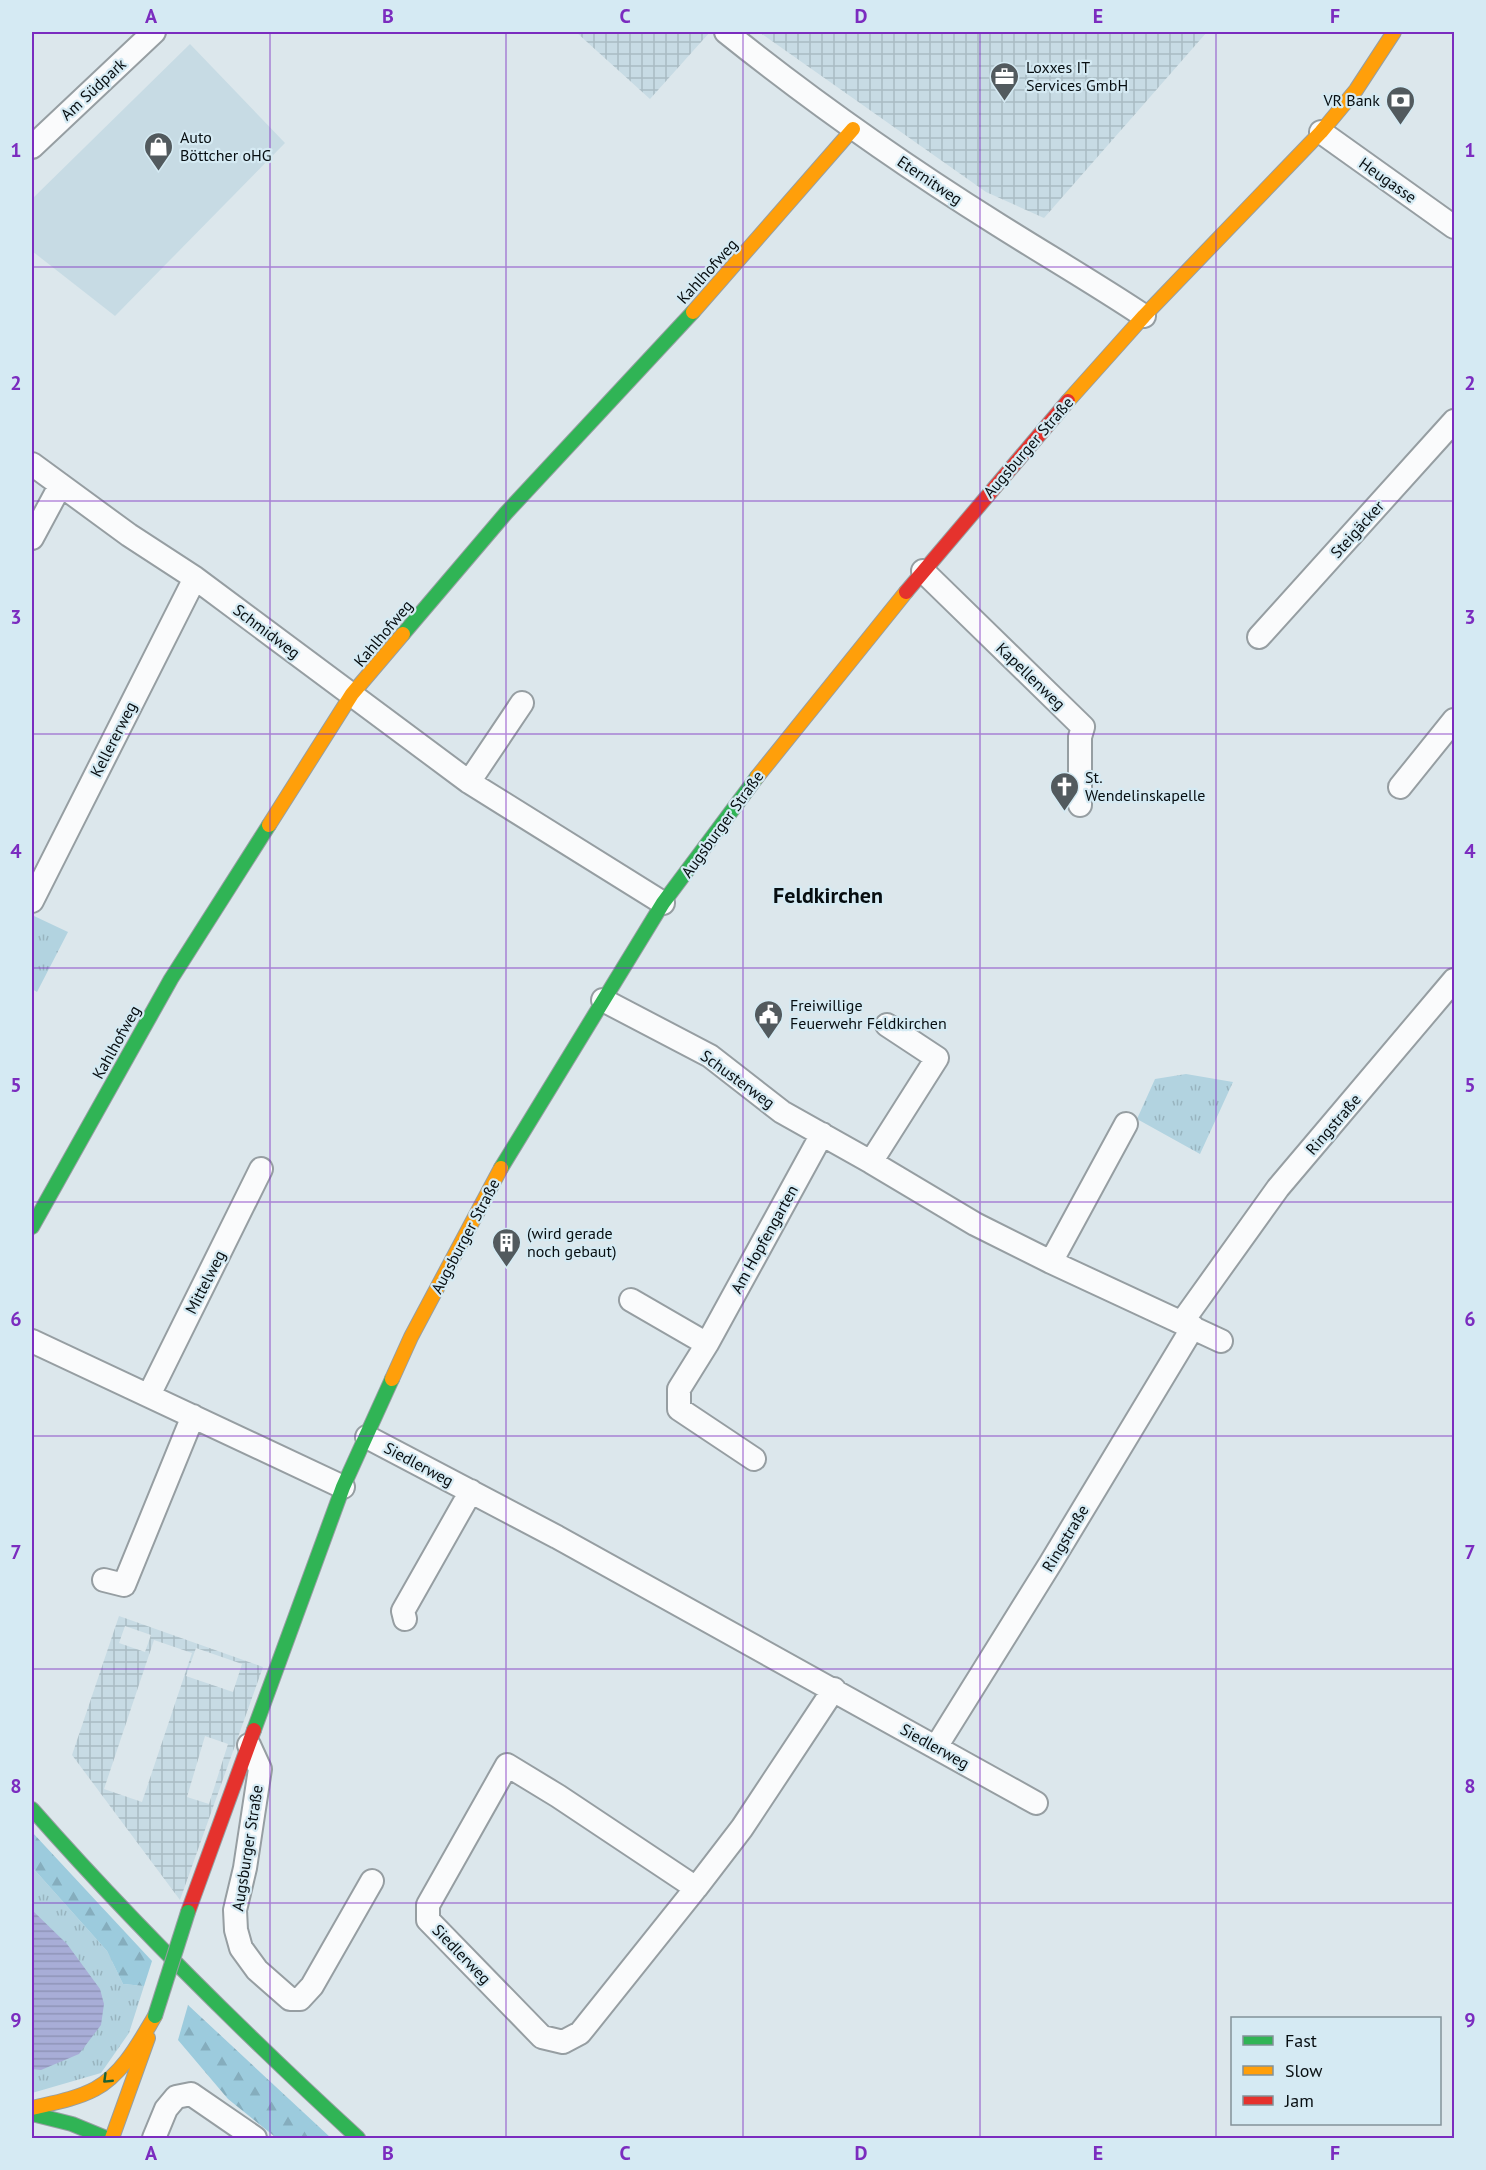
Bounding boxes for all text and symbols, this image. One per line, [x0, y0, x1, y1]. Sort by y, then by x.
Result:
text: A [145, 3, 158, 29]
text: B [382, 3, 394, 29]
text: C [619, 3, 631, 29]
text: D [855, 3, 868, 29]
text: E [1093, 3, 1103, 29]
text: F [1330, 3, 1340, 29]
street label: Am Südpark [56, 53, 130, 124]
place label: Loxxes IT Services GmbH [1026, 57, 1128, 95]
office icon: Loxxes IT Services GmbH [989, 60, 1021, 102]
bank icon: VR Bank [1385, 84, 1417, 126]
place label: VR Bank [1322, 90, 1380, 110]
place label: Auto Böttcher oHG [180, 127, 272, 165]
shop icon: Auto Böttcher oHG [143, 130, 175, 172]
text: 1 [10, 137, 22, 163]
text: 1 [1464, 137, 1476, 163]
street label: Eternitweg [894, 151, 966, 209]
street label: Heugasse [1355, 153, 1421, 207]
street label: Kahlhofweg [672, 234, 742, 308]
text: 2 [10, 370, 22, 396]
text: 2 [1464, 370, 1476, 396]
street label: Augsburger Straße [979, 392, 1077, 502]
street label: Steigäcker [1326, 496, 1389, 562]
street label: Kahlhofweg [349, 596, 417, 670]
street label: Schmidweg [230, 599, 304, 663]
text: 3 [10, 604, 22, 630]
text: 3 [1464, 604, 1476, 630]
street label: Kapellenweg [992, 638, 1070, 714]
street label: Kellererweg [86, 698, 140, 780]
street label: Augsburger Straße [676, 767, 768, 881]
place label: St. Wendelinskapelle [1085, 767, 1206, 805]
church icon: St. Wendelinskapelle [1048, 770, 1080, 812]
text: 4 [10, 838, 22, 864]
text: 4 [1464, 838, 1476, 864]
district label: Feldkirchen [773, 881, 883, 909]
place label: Freiwillige Feuerwehr Feldkirchen [790, 995, 947, 1033]
public building icon: Freiwillige Feuerwehr Feldkirchen [753, 998, 785, 1040]
street label: Kahlhofweg [88, 1002, 144, 1082]
street label: Schusterweg [697, 1045, 779, 1113]
text: 5 [10, 1072, 22, 1098]
text: 5 [1464, 1072, 1476, 1098]
street label: Ringstraße [1301, 1089, 1365, 1159]
street label: Augsburger Straße [426, 1175, 504, 1297]
street label: Am Hopfengarten [726, 1181, 802, 1297]
place label: (wird gerade noch gebaut) [527, 1223, 616, 1261]
building icon: (wird gerade noch gebaut) [490, 1226, 522, 1268]
street label: Mittelweg [181, 1247, 229, 1317]
text: 6 [10, 1306, 22, 1332]
text: 6 [1464, 1306, 1476, 1332]
street label: Siedlerweg [381, 1437, 457, 1491]
street label: Ringstraße [1037, 1501, 1093, 1575]
text: 7 [10, 1539, 22, 1565]
text: 7 [1464, 1539, 1476, 1565]
street label: Siedlerweg [897, 1719, 973, 1773]
text: 8 [10, 1773, 22, 1799]
text: 8 [1464, 1773, 1476, 1799]
street label: Augsburger Straße [227, 1784, 267, 1912]
street label: Siedlerweg [428, 1920, 496, 1988]
text: 9 [10, 2007, 22, 2033]
text: 9 [1464, 2007, 1476, 2033]
legend [1231, 2017, 1441, 2125]
text: Fast [1285, 2029, 1317, 2052]
text: Slow [1285, 2059, 1323, 2082]
one-way arrow [103, 2072, 113, 2083]
text: Jam [1284, 2089, 1314, 2112]
text: A [145, 2140, 158, 2166]
text: B [382, 2140, 394, 2166]
text: C [619, 2140, 631, 2166]
text: D [855, 2140, 868, 2166]
text: E [1093, 2140, 1103, 2166]
text: F [1330, 2140, 1340, 2166]

